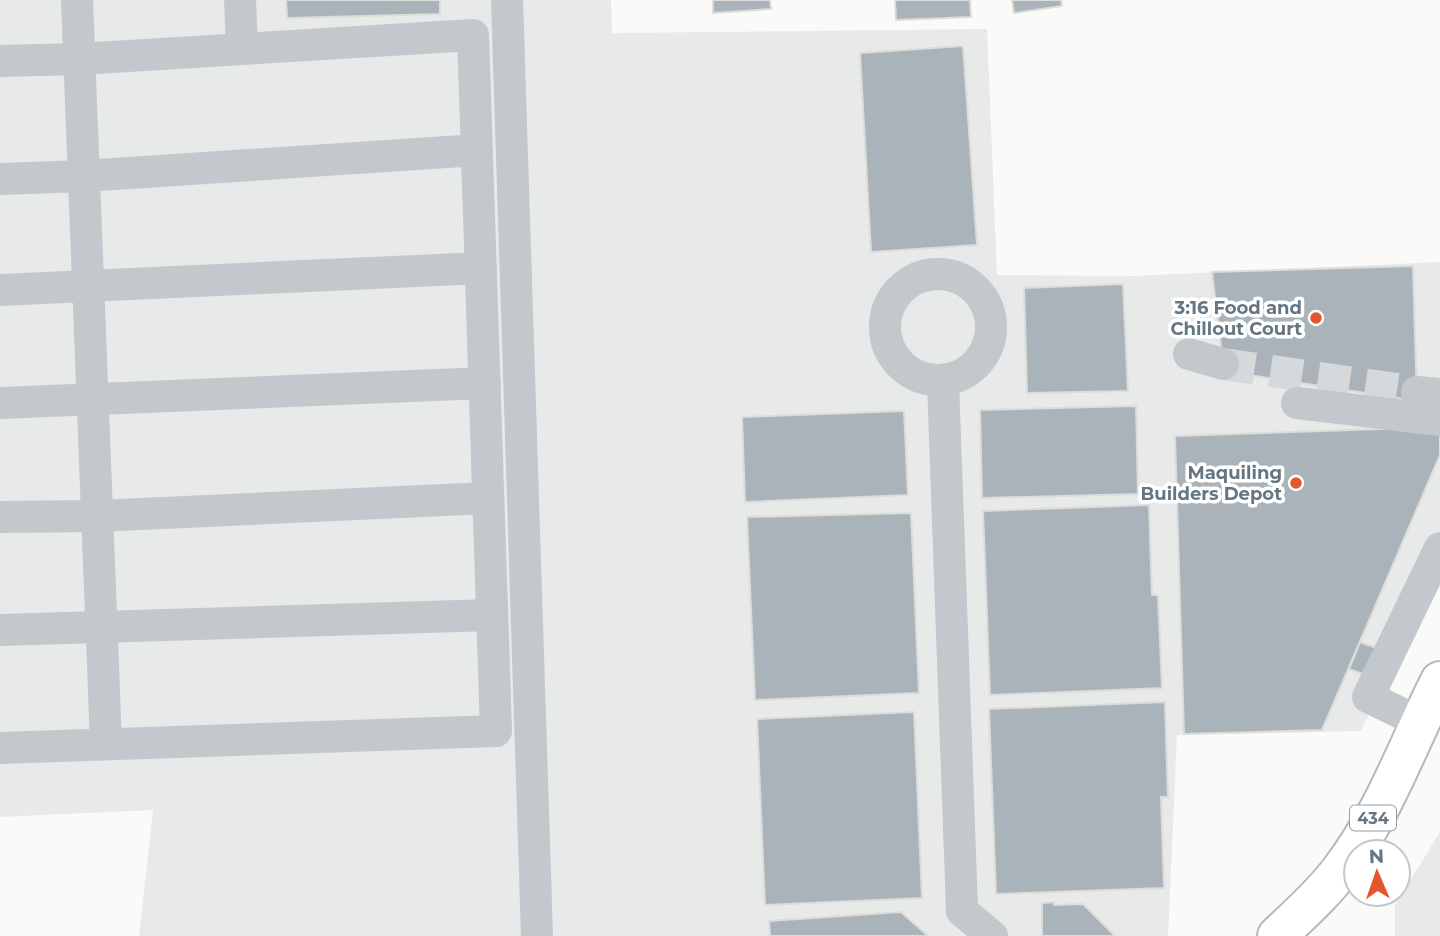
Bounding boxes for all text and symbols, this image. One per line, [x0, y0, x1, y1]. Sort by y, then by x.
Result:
place label: 3:16 Food and Chillout Court [1170, 297, 1302, 340]
marker: 3:16 Food and Chillout Court [1308, 310, 1324, 326]
place label: Maquiling Builders Depot [1141, 462, 1282, 505]
marker: Maquiling Builders Depot [1288, 475, 1304, 491]
road number: 434 [1350, 806, 1396, 831]
north arrow [1342, 838, 1412, 908]
text: N [1368, 845, 1385, 868]

